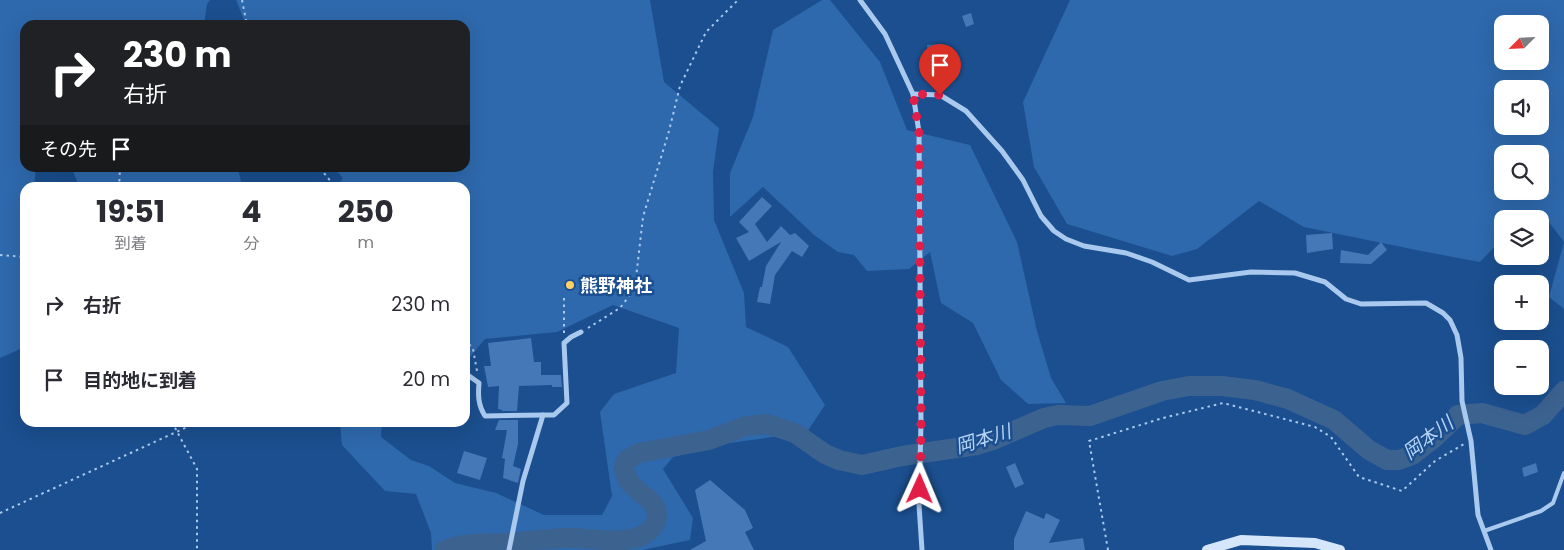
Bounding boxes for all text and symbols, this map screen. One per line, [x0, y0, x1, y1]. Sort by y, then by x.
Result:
north arrow [1494, 15, 1549, 70]
map controls [1494, 15, 1549, 395]
text: 230 m [123, 30, 231, 79]
icon: right [40, 40, 105, 105]
pin [919, 44, 961, 95]
icon: arrive [926, 51, 954, 79]
text: 右折 [123, 79, 167, 110]
button: sound [1494, 80, 1549, 135]
icon: arrive [107, 135, 135, 163]
text: その先 [40, 136, 97, 163]
button: search [1494, 145, 1549, 200]
text: 19:51 [96, 190, 165, 233]
text: 4 [241, 190, 262, 233]
text: 250 [338, 190, 394, 233]
button: layers [1494, 210, 1549, 265]
text: m [358, 231, 374, 254]
text: 到着 [115, 232, 147, 255]
text: 分 [243, 232, 259, 255]
place label: 熊野神社 [580, 273, 652, 298]
button: + [1494, 275, 1549, 330]
marker: 熊野神社 [564, 279, 576, 291]
icon: right [40, 291, 68, 319]
text: 230 m [391, 291, 450, 318]
text: 右折 [83, 292, 121, 319]
button: − [1494, 340, 1549, 395]
icon: arrive [40, 366, 68, 394]
text: 20 m [402, 366, 450, 393]
text: 目的地に到着 [83, 367, 197, 394]
water label: 岡本川 [1397, 409, 1460, 466]
water label: 岡本川 [952, 417, 1016, 460]
position arrow [893, 462, 945, 514]

